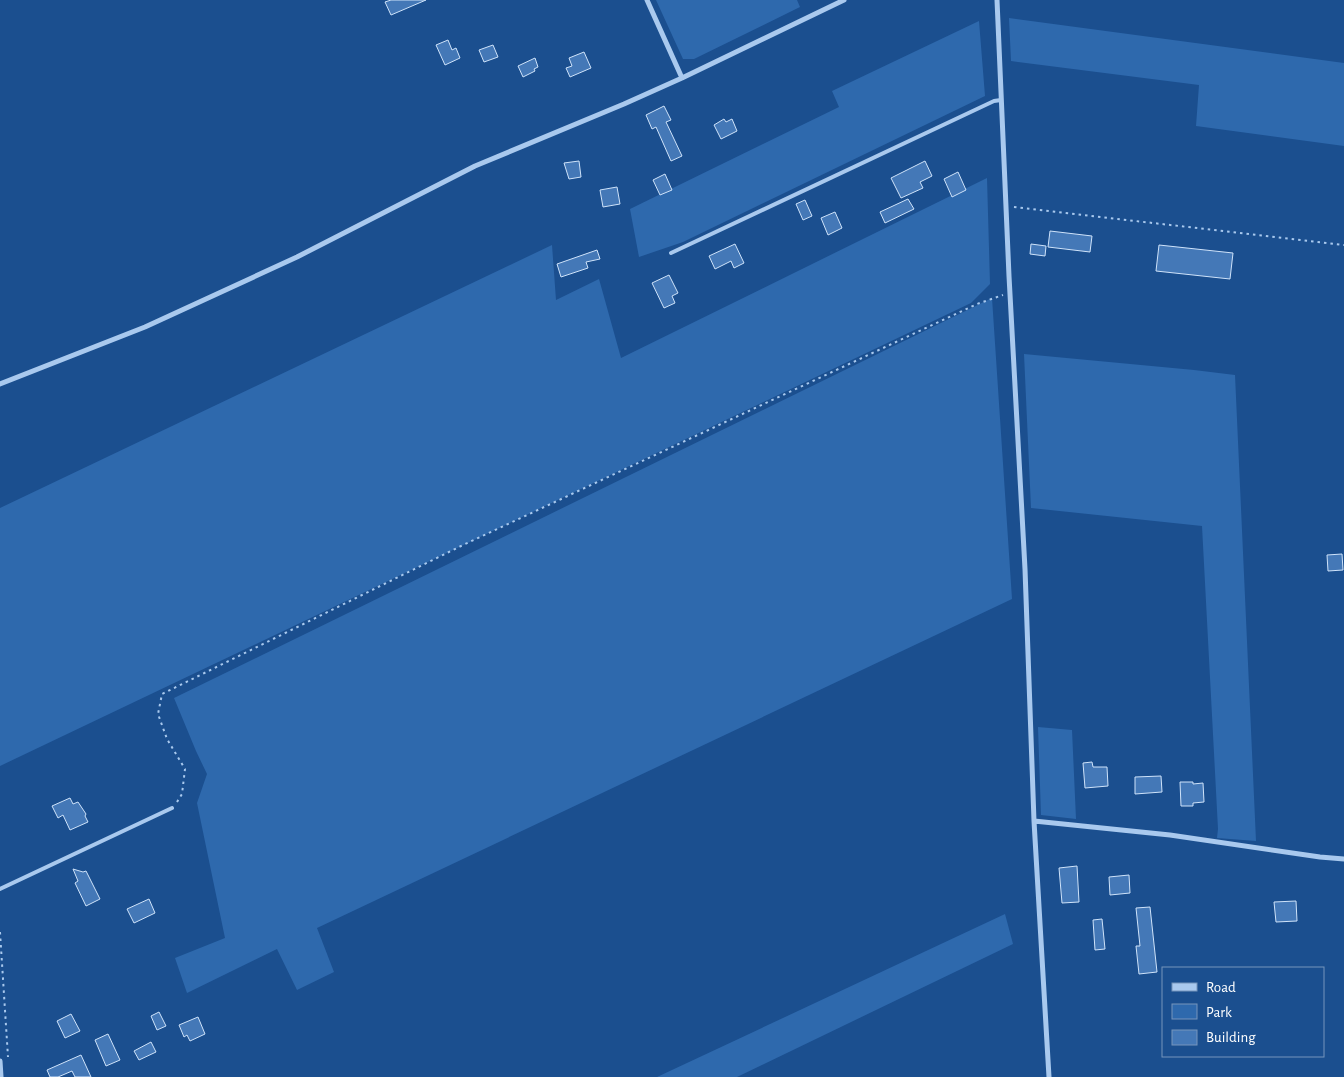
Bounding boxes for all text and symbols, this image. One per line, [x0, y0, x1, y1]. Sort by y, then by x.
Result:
legend [1162, 967, 1324, 1057]
text: Road [1206, 980, 1236, 995]
text: Park [1206, 1005, 1232, 1020]
text: Building [1206, 1030, 1256, 1045]

